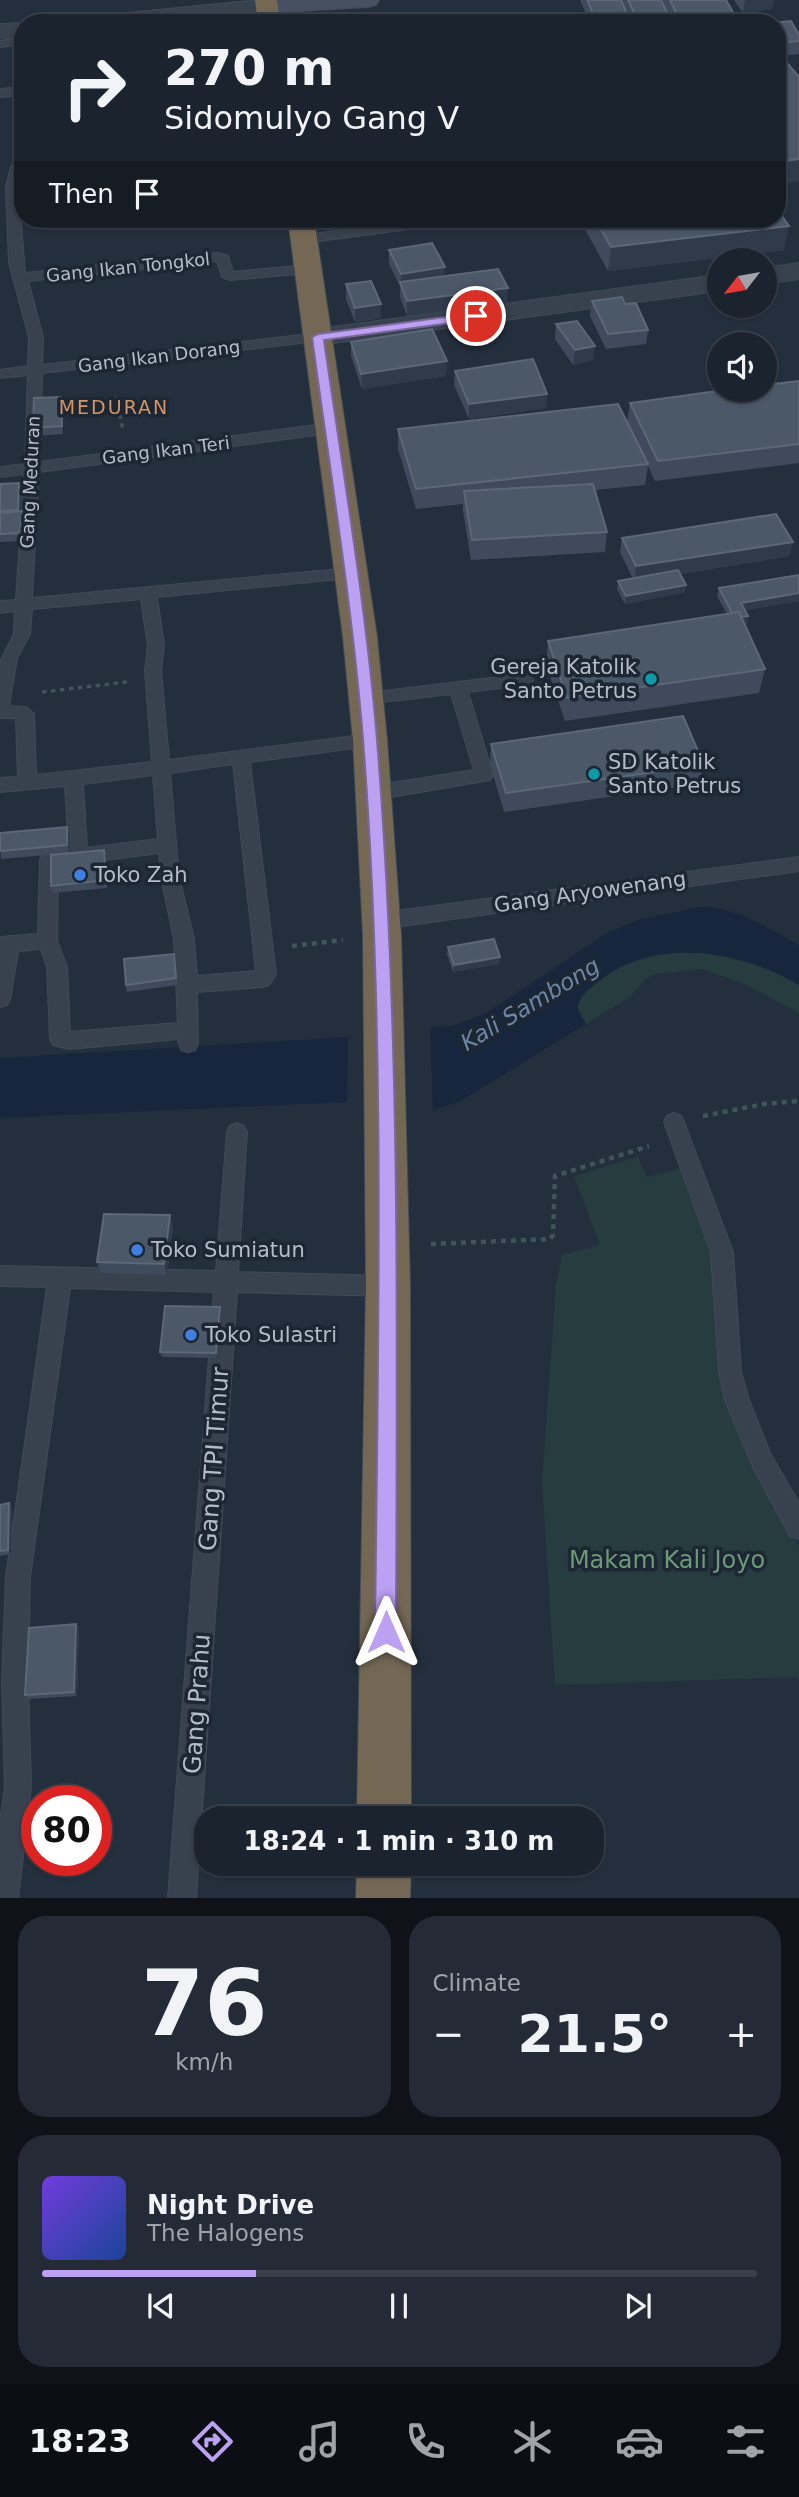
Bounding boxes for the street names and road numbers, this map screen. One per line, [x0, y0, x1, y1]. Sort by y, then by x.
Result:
street label: Gang Ikan Tongkol [45, 248, 211, 286]
street label: Gang Ikan Dorang [77, 336, 241, 376]
street label: Gang Meduran [16, 415, 44, 549]
street label: Gang Ikan Teri [101, 432, 231, 468]
street label: Gang Aryowenang [492, 867, 688, 917]
street label: Gang TPI Timur [194, 1366, 234, 1552]
street label: Gang Prahu [178, 1633, 216, 1775]

